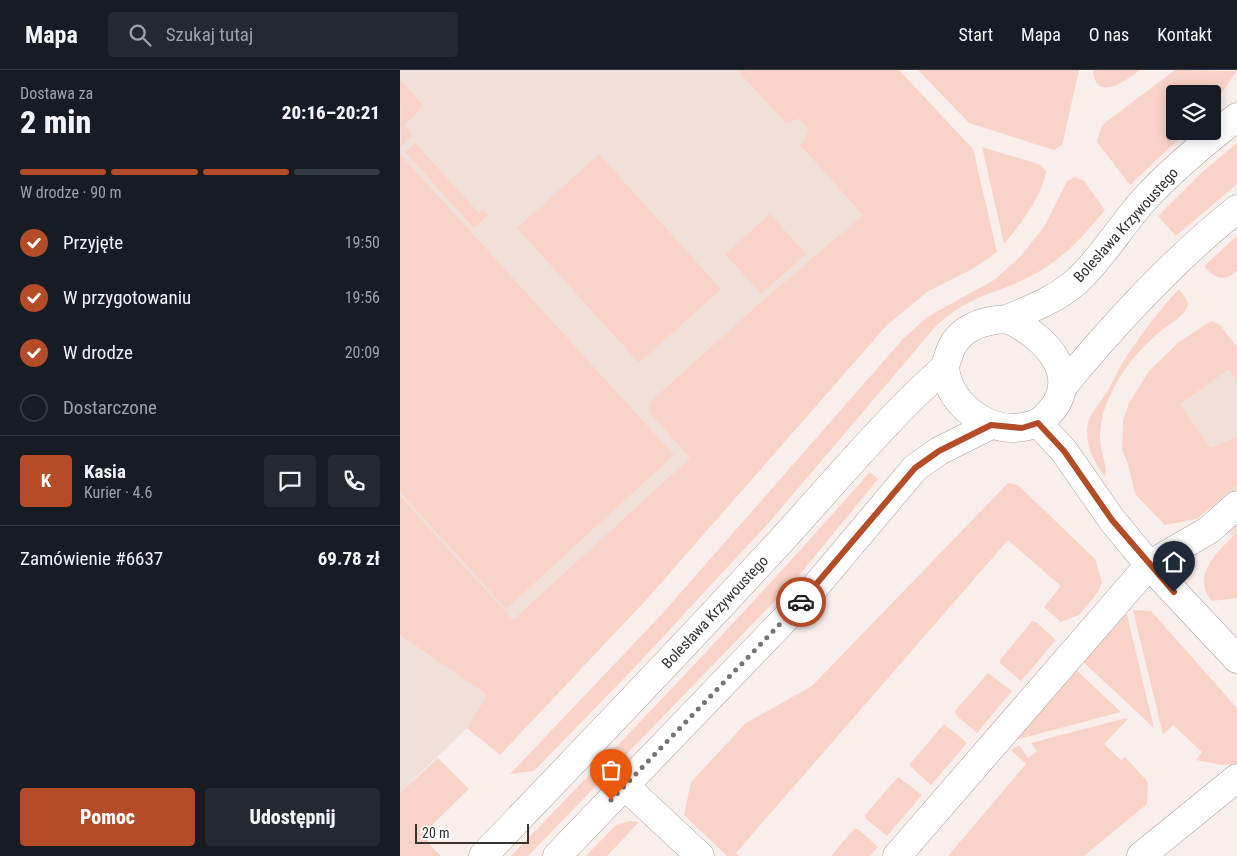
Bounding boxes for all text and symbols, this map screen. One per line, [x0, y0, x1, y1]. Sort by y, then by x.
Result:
search box [108, 12, 458, 57]
text: Mapa [25, 21, 78, 49]
icon: search [126, 21, 154, 49]
text: Szukaj tutaj [166, 23, 253, 46]
text: Start [959, 24, 993, 45]
text: Mapa [1021, 24, 1061, 45]
text: O nas [1089, 24, 1129, 45]
text: Kontakt [1157, 24, 1212, 45]
text: Dostawa za [20, 84, 93, 103]
map controls [1166, 85, 1221, 140]
button: layers [1166, 85, 1221, 140]
text: 20:16–20:21 [282, 101, 380, 124]
text: 2 min [20, 103, 91, 141]
street label: Bolesława Krzywoustego [1070, 164, 1182, 286]
text: W drodze · 90 m [20, 183, 122, 202]
icon: check [20, 229, 48, 257]
text: Przyjęte [63, 231, 123, 254]
text: 19:50 [345, 233, 380, 252]
icon: check [20, 284, 48, 312]
text: W przygotowaniu [63, 286, 191, 309]
text: 19:56 [345, 288, 380, 307]
icon: check [20, 339, 48, 367]
text: W drodze [63, 341, 133, 364]
text: 20:09 [345, 343, 380, 362]
text: Dostarczone [63, 396, 157, 419]
button: chat [264, 455, 316, 507]
button: phone [328, 455, 380, 507]
text: Kasia [84, 460, 126, 483]
text: K [41, 469, 51, 492]
text: Kurier · 4.6 [84, 483, 152, 502]
pin [1153, 541, 1195, 592]
text: Zamówienie #6637 [20, 547, 163, 570]
text: 69.78 zł [318, 547, 380, 570]
icon: home [1160, 548, 1188, 576]
street label: Bolesława Krzywoustego [658, 552, 772, 672]
courier [776, 577, 826, 627]
icon: car [787, 588, 815, 616]
pin [590, 749, 632, 800]
icon: bag [597, 756, 625, 784]
button: Pomoc [20, 788, 195, 846]
button: Udostępnij [205, 788, 380, 846]
scale bar [415, 821, 529, 844]
text: 20 m [422, 825, 450, 841]

